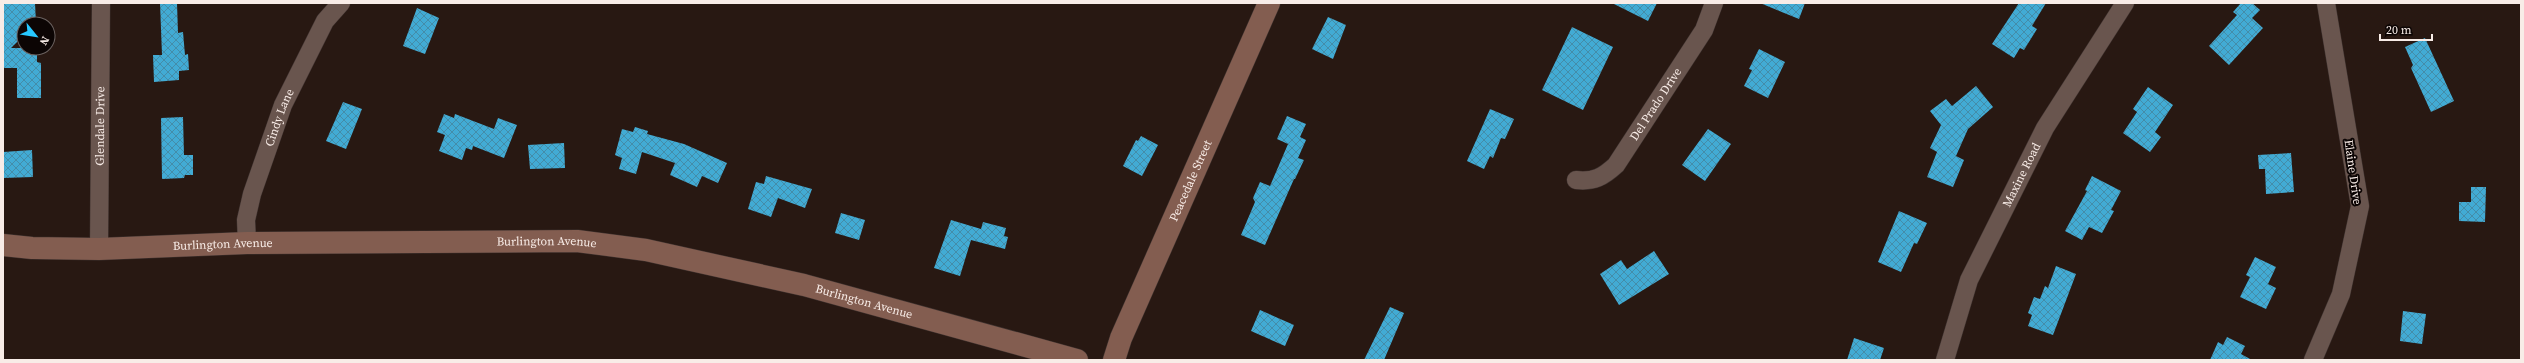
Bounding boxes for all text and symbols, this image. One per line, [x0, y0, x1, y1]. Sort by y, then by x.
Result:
north arrow [16, 16, 56, 56]
scale bar [2380, 16, 2432, 42]
text: 20 m [2386, 22, 2412, 38]
text: N [36, 34, 53, 48]
street label: Del Prado Drive [1626, 65, 1685, 144]
street label: Glendale Drive [92, 86, 108, 166]
street label: Cindy Lane [261, 86, 298, 149]
street label: Peacedale Street [1166, 138, 1215, 224]
street label: Elaine Drive [2341, 138, 2365, 206]
street label: Maxine Road [1999, 140, 2044, 210]
street label: Burlington Avenue [497, 233, 598, 251]
street label: Burlington Avenue [172, 235, 273, 254]
street label: Burlington Avenue [814, 281, 914, 322]

